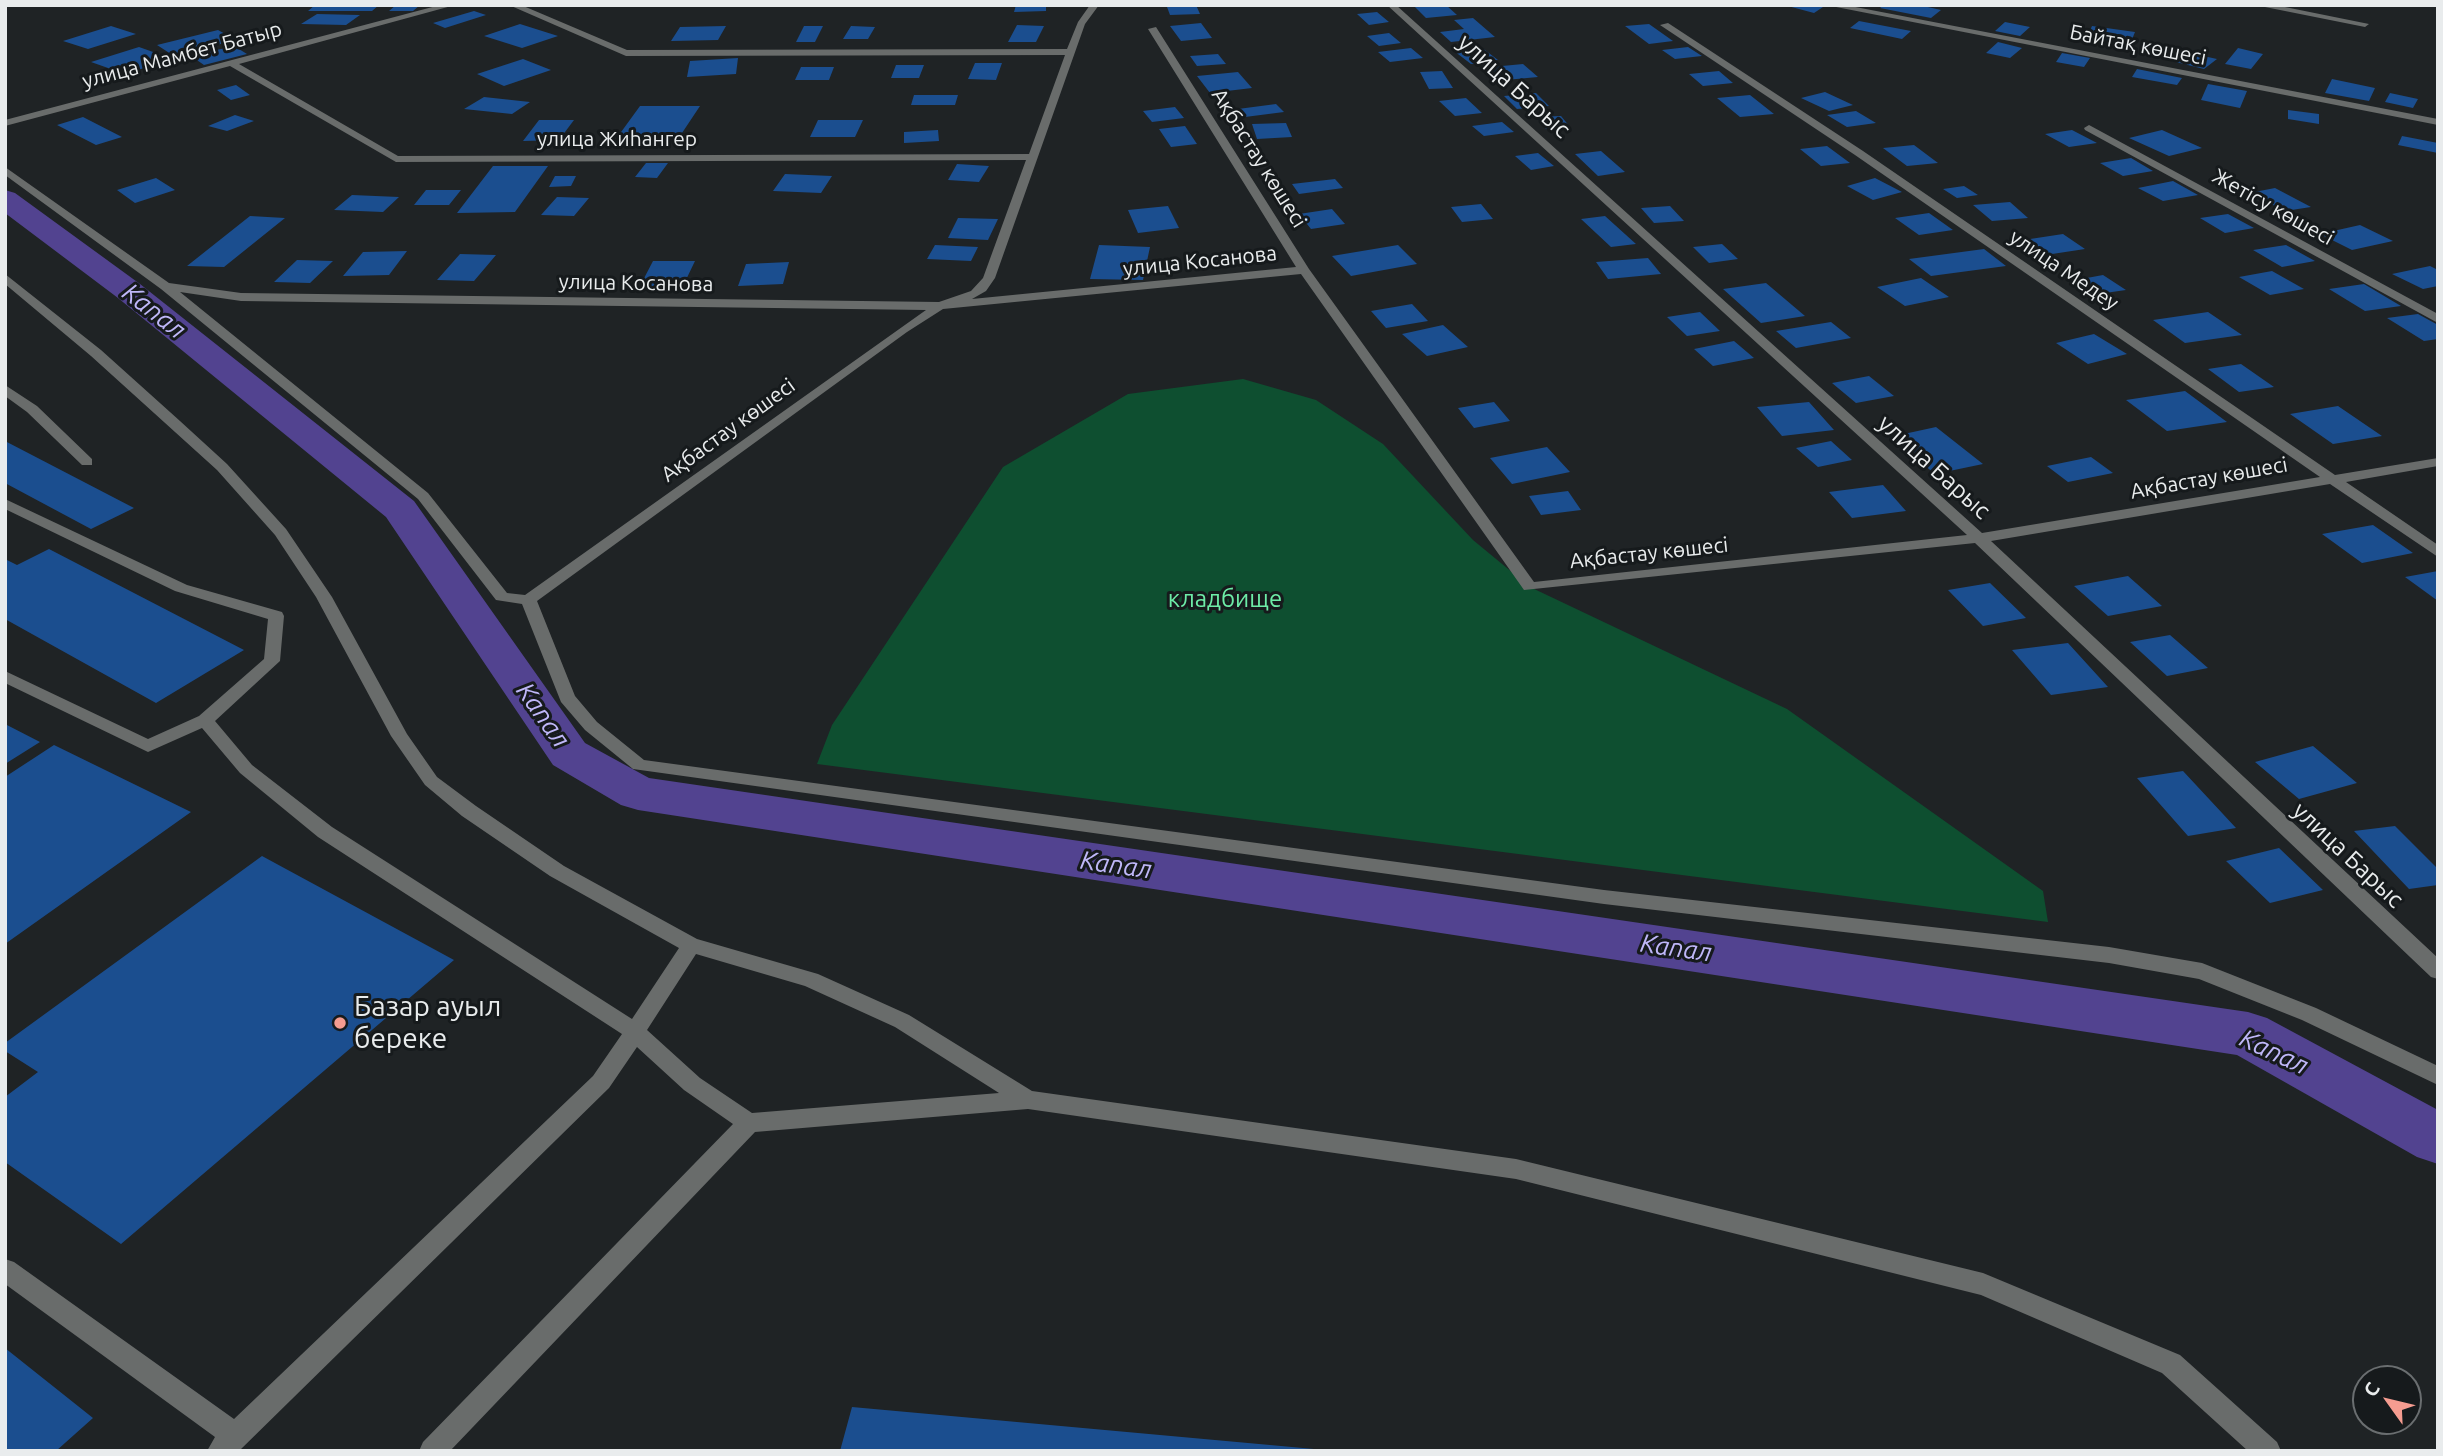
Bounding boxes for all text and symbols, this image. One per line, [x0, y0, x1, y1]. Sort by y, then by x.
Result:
street label: улица Мамбет Батыр [79, 16, 285, 94]
street label: Байтақ көшесі [2068, 19, 2208, 71]
street label: улица Барыс [1452, 28, 1576, 144]
street label: Ақбастау көшесі [1206, 84, 1312, 232]
street label: улица Жиhангер [537, 126, 697, 152]
street label: Жетісу көшесі [2208, 163, 2338, 251]
street label: улица Медеу [2005, 224, 2123, 316]
street label: улица Косанова [1122, 240, 1278, 282]
street label: улица Косанова [558, 269, 714, 297]
water label: Капал [116, 277, 192, 345]
street label: Ақбастау көшесі [656, 373, 800, 487]
street label: улица Барыс [1872, 409, 1996, 525]
street label: Ақбастау көшесі [2128, 452, 2290, 504]
street label: Ақбастау көшесі [1568, 532, 1730, 574]
park label: кладбище [1168, 585, 1282, 613]
water label: Капал [510, 677, 576, 753]
street label: улица Барыс [2286, 796, 2410, 914]
water label: Капал [1078, 845, 1154, 885]
water label: Капал [1638, 928, 1714, 968]
place label: Базар ауыл береке [354, 990, 501, 1056]
marker: Базар ауыл береке [332, 1015, 348, 1031]
water label: Капал [2235, 1023, 2313, 1081]
north arrow [2352, 1365, 2422, 1435]
text: С [2359, 1378, 2384, 1401]

